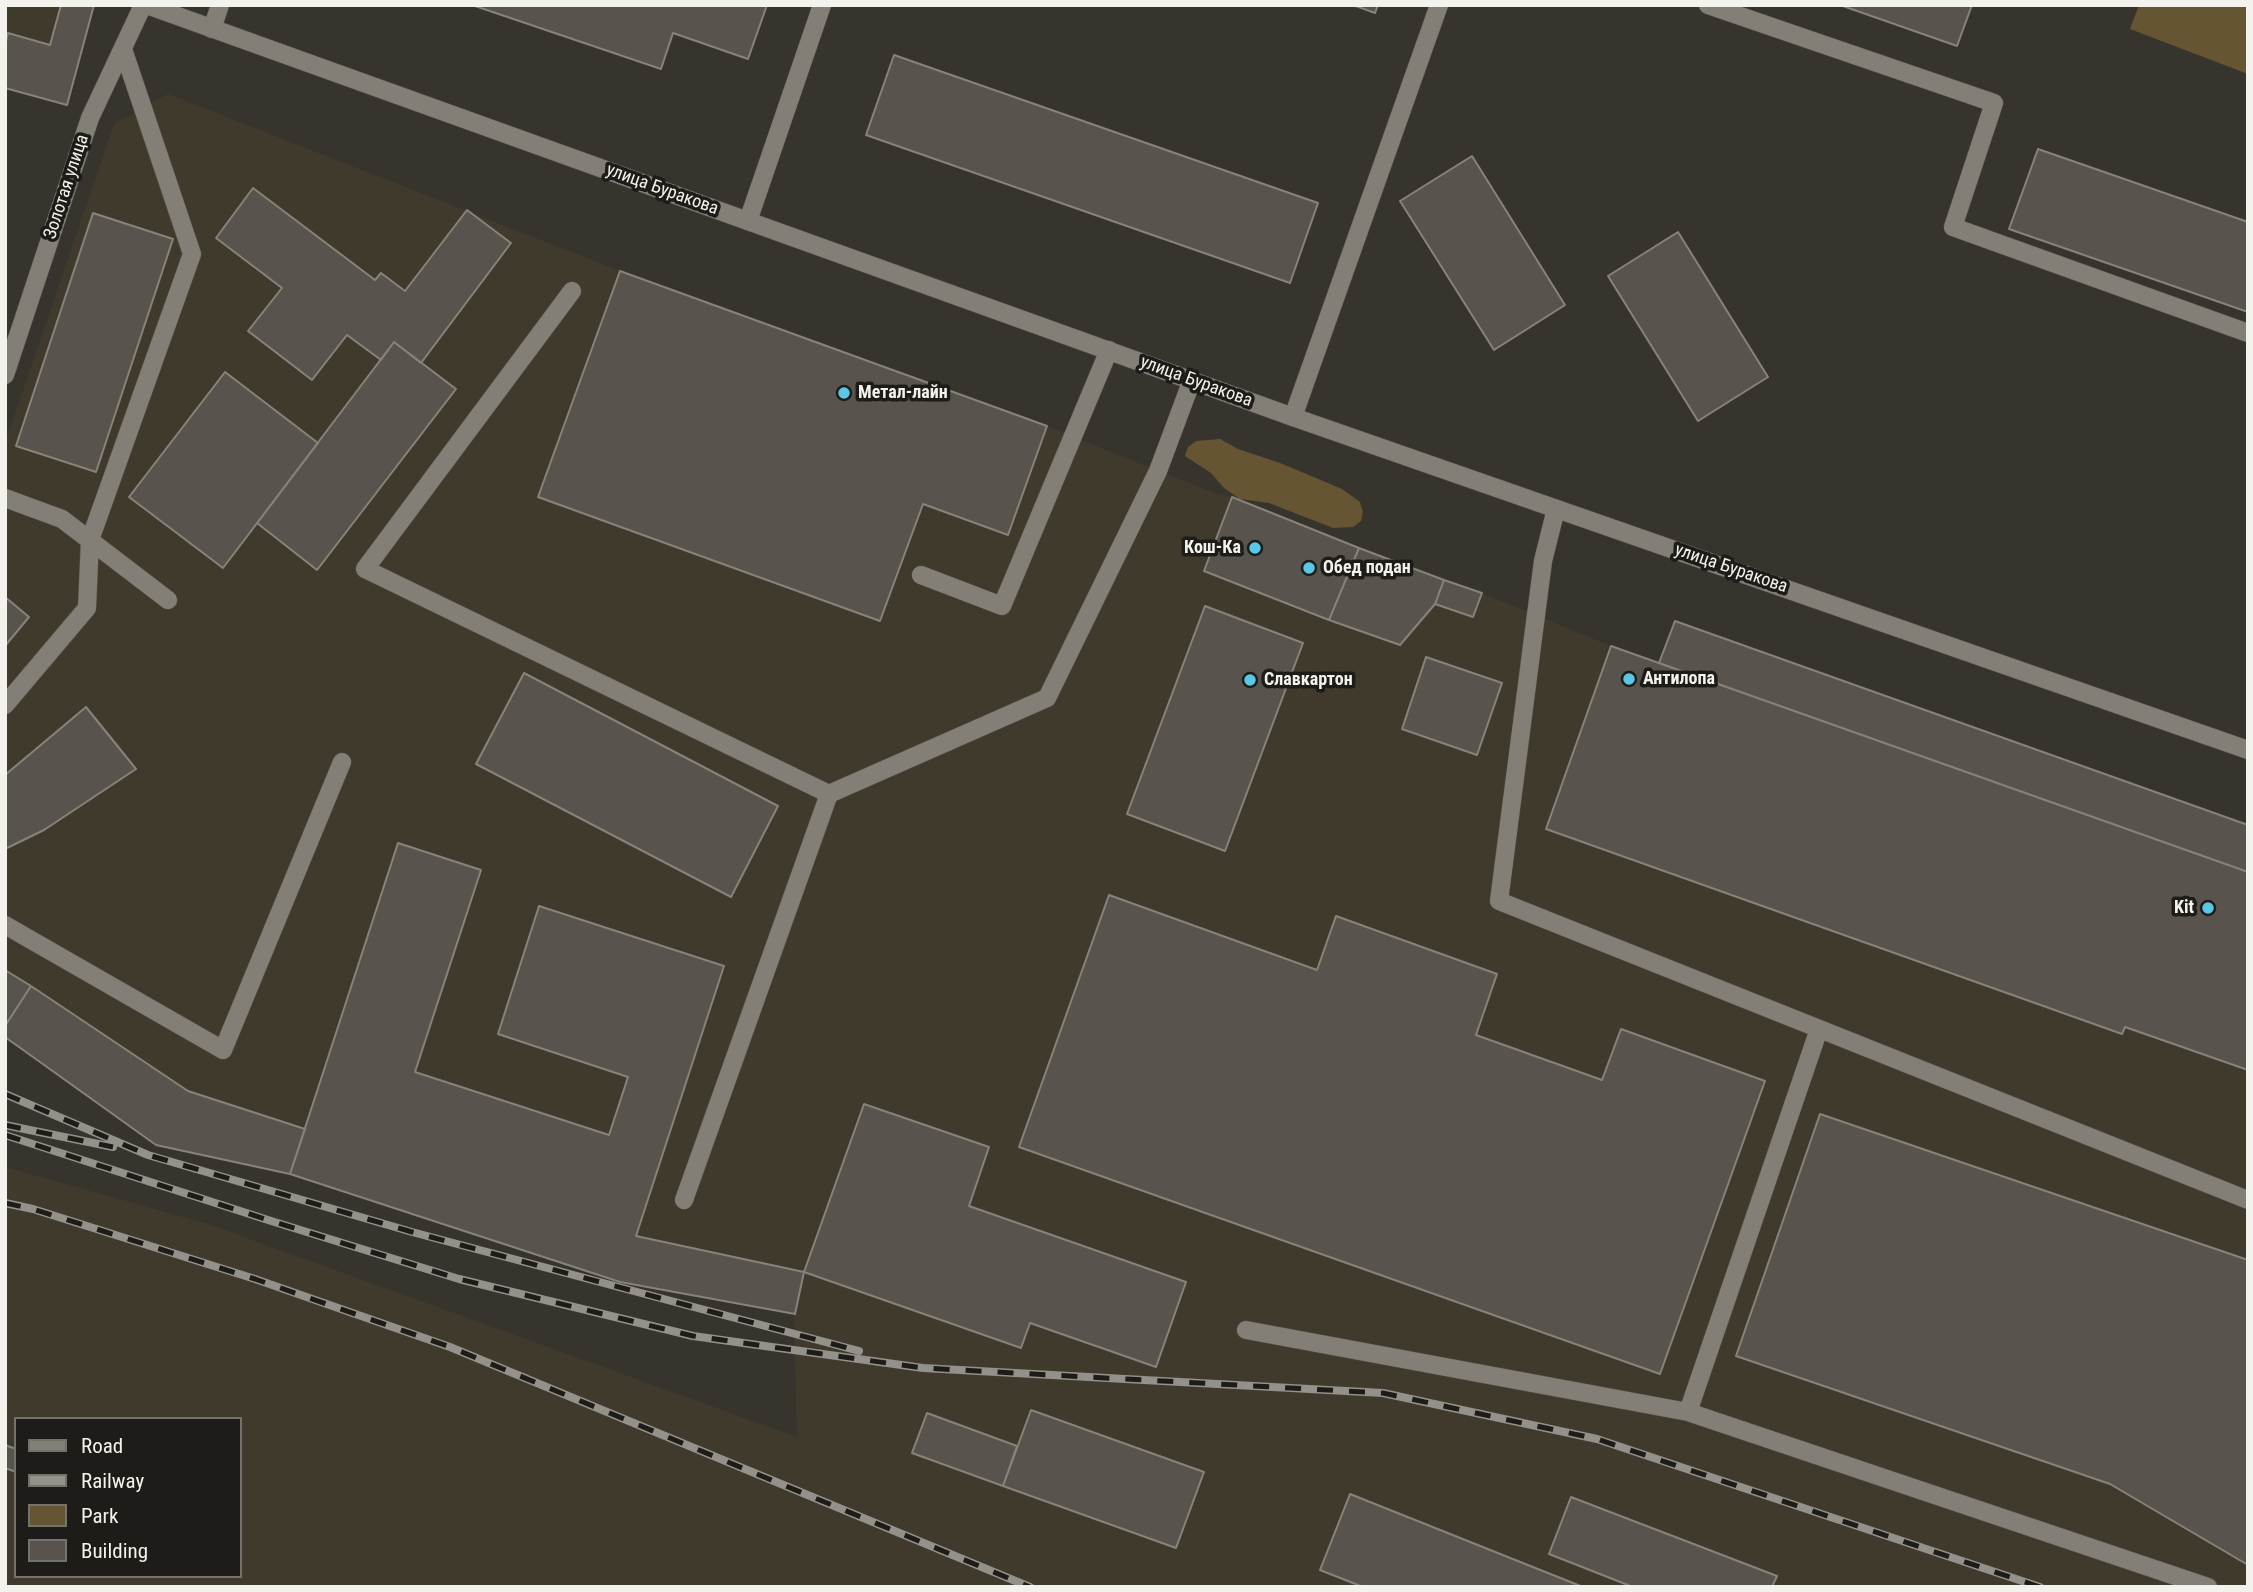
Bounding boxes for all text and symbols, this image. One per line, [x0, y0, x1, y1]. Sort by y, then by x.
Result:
street label: Золотая улица [40, 132, 94, 242]
street label: улица Буракова [603, 160, 721, 220]
street label: улица Буракова [1137, 352, 1255, 412]
place label: Метал-лайн [858, 382, 948, 404]
marker: Метал-лайн [836, 385, 852, 401]
place label: Кош-Ка [1184, 537, 1241, 559]
marker: Кош-Ка [1247, 540, 1263, 556]
street label: улица Буракова [1672, 540, 1790, 598]
place label: Обед подан [1323, 557, 1411, 579]
marker: Обед подан [1301, 560, 1317, 576]
place label: Антилопа [1643, 668, 1715, 690]
place label: Славкартон [1264, 669, 1353, 691]
marker: Антилопа [1621, 671, 1637, 687]
marker: Славкартон [1242, 672, 1258, 688]
place label: Kit [2174, 897, 2194, 919]
marker: Kit [2200, 900, 2216, 916]
legend [14, 1417, 242, 1578]
text: Road [81, 1434, 123, 1458]
text: Railway [81, 1469, 144, 1493]
text: Park [81, 1504, 118, 1528]
text: Building [81, 1539, 148, 1563]

